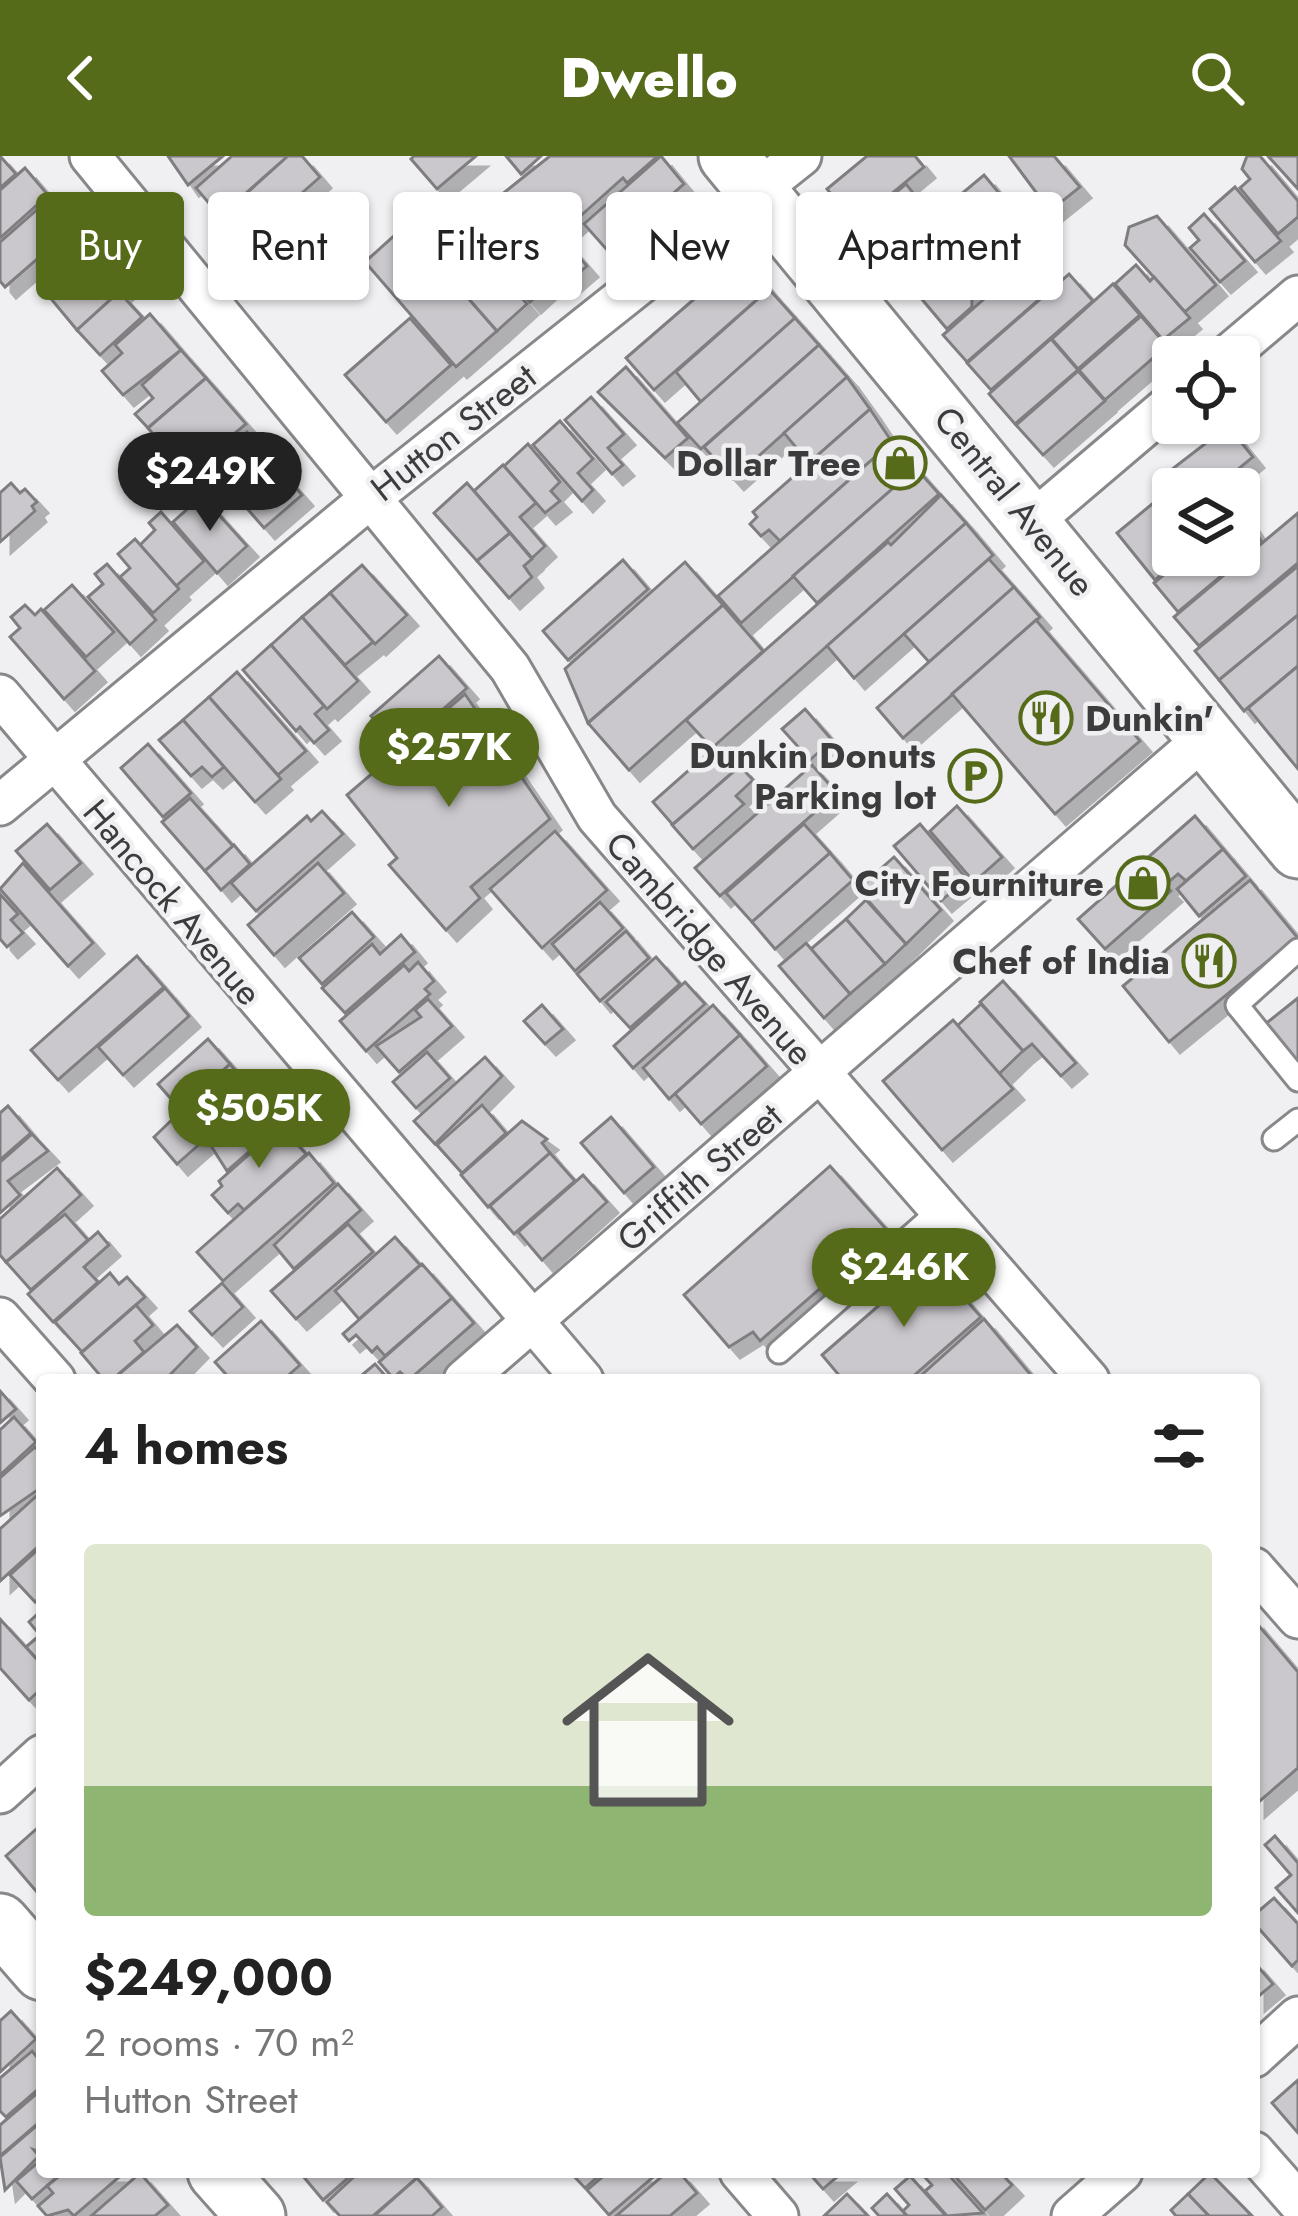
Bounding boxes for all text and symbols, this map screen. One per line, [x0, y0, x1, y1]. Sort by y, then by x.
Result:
text: Dwello [560, 39, 738, 117]
icon: back [48, 45, 114, 111]
icon: search [1184, 45, 1250, 111]
chip: Buy [36, 192, 184, 300]
chip: Rent [208, 192, 369, 300]
chip: Filters [393, 192, 582, 300]
chip: New [606, 192, 772, 300]
chip: Apartment [796, 192, 1063, 300]
map controls [1152, 336, 1260, 576]
button: locate [1152, 336, 1260, 444]
street label: Hutton Street [359, 351, 547, 513]
street label: Central Avenue [922, 395, 1108, 607]
pin: $249K [126, 432, 294, 534]
shop icon: Dollar Tree [872, 435, 928, 491]
place label: Dollar Tree [676, 437, 861, 489]
text: $249K [145, 442, 275, 499]
button: layers [1152, 468, 1260, 576]
restaurant icon: Dunkin' [1018, 690, 1074, 746]
place label: Dunkin' [1085, 692, 1214, 744]
pin: $257K [365, 708, 533, 810]
text: $257K [386, 718, 512, 775]
place label: Dunkin Donuts Parking lot [689, 729, 937, 822]
parking icon: Dunkin Donuts Parking lot [947, 748, 1003, 804]
street label: Hancock Avenue [71, 788, 275, 1016]
street label: Cambridge Avenue [594, 820, 826, 1076]
shop icon: City Fourniture [1115, 855, 1171, 911]
place label: City Fourniture [855, 857, 1104, 909]
restaurant icon: Chef of India [1181, 933, 1237, 989]
place label: Chef of India [952, 935, 1170, 987]
pin: $505K [175, 1069, 343, 1171]
text: $505K [195, 1079, 323, 1136]
street label: Griffith Street [605, 1090, 793, 1263]
pin: $246K [820, 1228, 988, 1330]
text: $246K [839, 1238, 969, 1295]
text: 4 homes [84, 1409, 288, 1483]
icon: filters [1146, 1413, 1212, 1479]
icon: home [540, 1622, 756, 1838]
text: $249,000 [84, 1940, 333, 2014]
text: 2 rooms · 70 m² [84, 2014, 354, 2071]
text: Hutton Street [84, 2071, 298, 2128]

